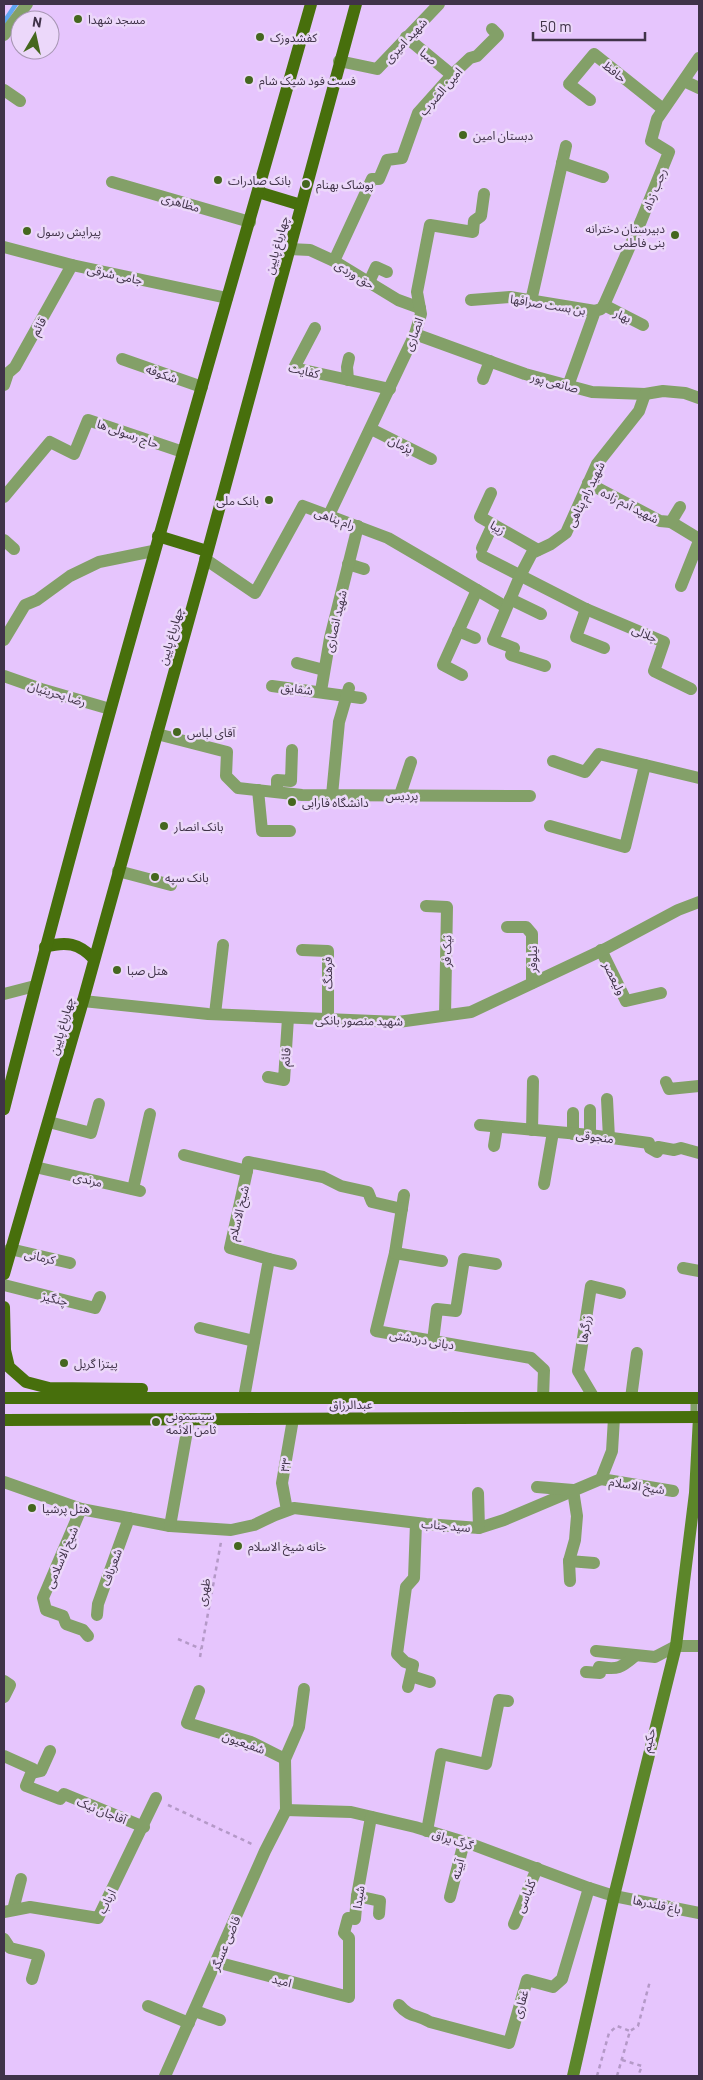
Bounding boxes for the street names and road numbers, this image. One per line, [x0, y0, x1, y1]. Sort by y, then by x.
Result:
street label: شهید امیری [381, 15, 430, 66]
street label: صبا [417, 45, 441, 68]
street label: حافظ [601, 57, 629, 85]
street label: امین الضرب [415, 64, 466, 119]
street label: رجب زداه [639, 166, 670, 212]
street label: مظاهری [160, 190, 202, 215]
street label: چهارباغ پایین [262, 214, 293, 276]
street label: حق وردی [332, 257, 377, 293]
street label: جامی شرقی [86, 261, 144, 288]
street label: بن بست صرافها [509, 291, 587, 318]
street label: بهار [611, 304, 634, 326]
street label: قائم [27, 314, 51, 339]
street label: انصاری [401, 315, 426, 353]
street label: کفایت [287, 360, 322, 382]
street label: شکوفه [144, 361, 180, 386]
street label: صانعی پور [528, 369, 580, 397]
street label: حاج رسولی ها [94, 416, 161, 453]
street label: پژمان [385, 432, 416, 458]
street label: شهید رام پناهی [563, 459, 610, 530]
street label: شهید آدم زاده [597, 484, 661, 528]
street label: رام پناهی [312, 504, 357, 535]
street label: زیبا [487, 517, 508, 538]
street label: شهید انصاری [321, 589, 350, 654]
street label: چهارباغ پایین [155, 605, 188, 667]
street label: جلالی [630, 621, 660, 645]
street label: رضا بحرینیان [26, 678, 88, 709]
street label: شقایق [280, 679, 314, 699]
street label: پردیس [386, 788, 418, 804]
street label: نیک فر [439, 935, 454, 968]
street label: نیلوفر [525, 945, 540, 974]
street label: فرهنگ [320, 957, 335, 989]
street label: ولیعصر [600, 958, 629, 997]
street label: چهارباغ پایین [46, 995, 79, 1057]
street label: شهید منصور بانکی [315, 1012, 403, 1029]
street label: قائم [277, 1047, 296, 1067]
street label: منجوقی [575, 1127, 615, 1146]
street label: مرندی [72, 1169, 104, 1190]
street label: شیخ الاسلام [225, 1184, 254, 1243]
street label: کرمانی [23, 1246, 58, 1268]
street label: چنگیز [39, 1288, 70, 1310]
street label: زرگرها [575, 1314, 594, 1344]
street label: دیانی دردشتی [388, 1326, 456, 1353]
street label: عبدالرزاق [329, 1397, 373, 1412]
street label: ۳۳ [277, 1457, 293, 1473]
street label: شیخ الاسلام [608, 1474, 666, 1499]
street label: سید جناب [421, 1516, 471, 1535]
street label: شیخ الاسلامی [42, 1524, 83, 1591]
street label: شعرباف [98, 1546, 125, 1588]
street label: ظهری [194, 1577, 213, 1607]
street label: حکیم [638, 1726, 661, 1754]
street label: شفیعیون [220, 1728, 267, 1757]
street label: آقاجان نیک [75, 1794, 129, 1827]
street label: گرگ یراق [430, 1826, 476, 1853]
street label: آیینه [448, 1857, 467, 1881]
street label: کلباسی [512, 1876, 539, 1915]
street label: شیدا [349, 1884, 368, 1910]
street label: ارباب [94, 1886, 119, 1916]
street label: باغ قلندرها [631, 1892, 682, 1919]
street label: قاضی عسگر [207, 1914, 244, 1974]
street label: امید [270, 1971, 294, 1990]
street label: غفاری [509, 1988, 531, 2020]

